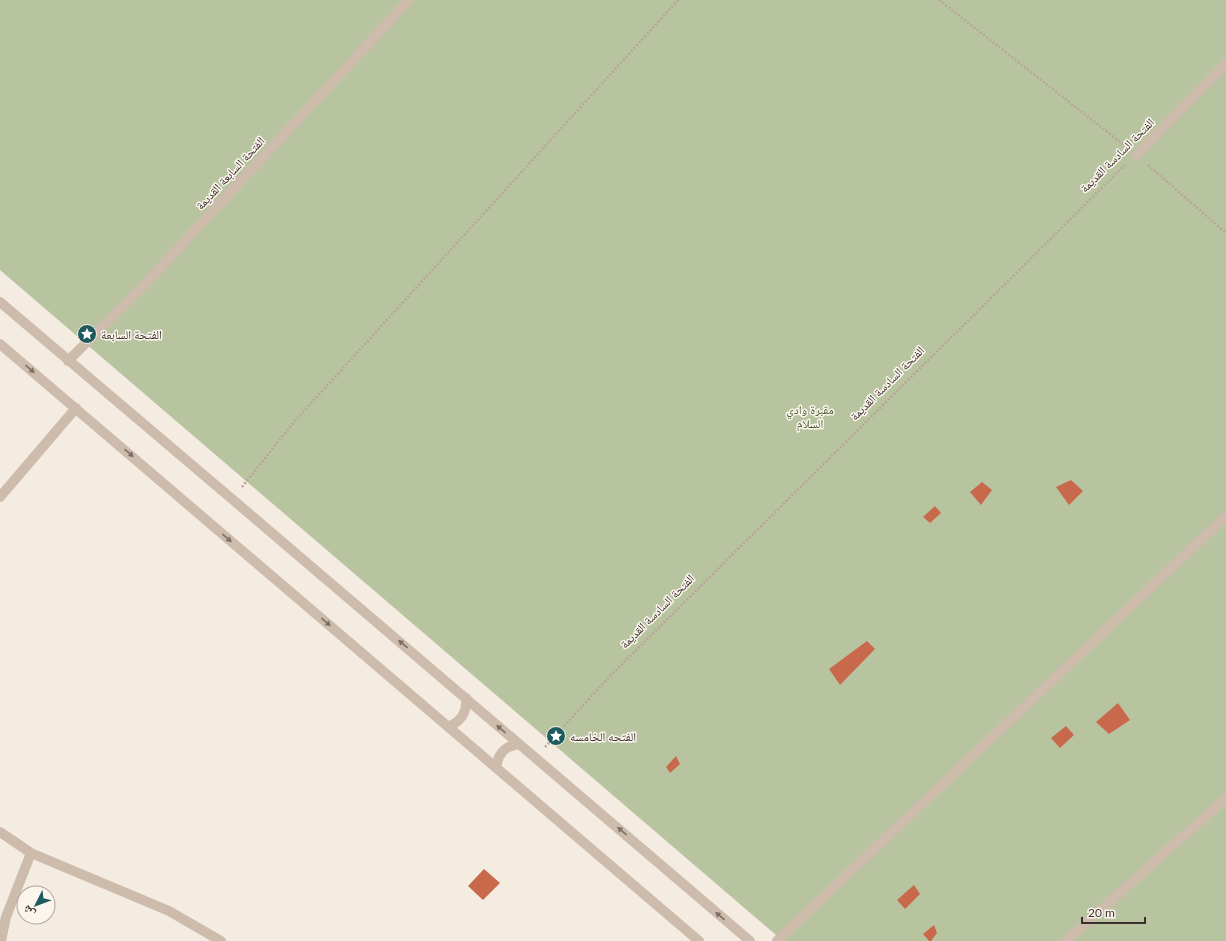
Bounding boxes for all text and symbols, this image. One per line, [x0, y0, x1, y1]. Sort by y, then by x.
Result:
street label: الفتحة السادسة القديمة [1077, 115, 1157, 195]
street label: الفتحة السابعة القديمة [192, 133, 268, 213]
place icon: الفتحة السابعة [76, 323, 98, 345]
place label: الفتحة السابعة [101, 327, 162, 342]
street label: الفتحة السادسة القديمة [847, 343, 927, 423]
one-way arrow [24, 364, 35, 373]
park label: مقبرة وادي السلام [786, 402, 834, 432]
one-way arrow [123, 449, 134, 458]
one-way arrow [222, 533, 233, 542]
street label: الفتحة السادسة القديمة [617, 571, 697, 651]
one-way arrow [321, 618, 331, 627]
one-way arrow [397, 640, 408, 649]
one-way arrow [496, 724, 507, 733]
place icon: الفتحه الخامسه [545, 725, 567, 747]
place label: الفتحه الخامسه [570, 729, 636, 744]
one-way arrow [616, 827, 627, 836]
north arrow [16, 885, 56, 925]
scale bar [1082, 899, 1145, 925]
text: ش [19, 902, 38, 921]
text: 20 m [1088, 905, 1115, 920]
one-way arrow [715, 911, 726, 920]

